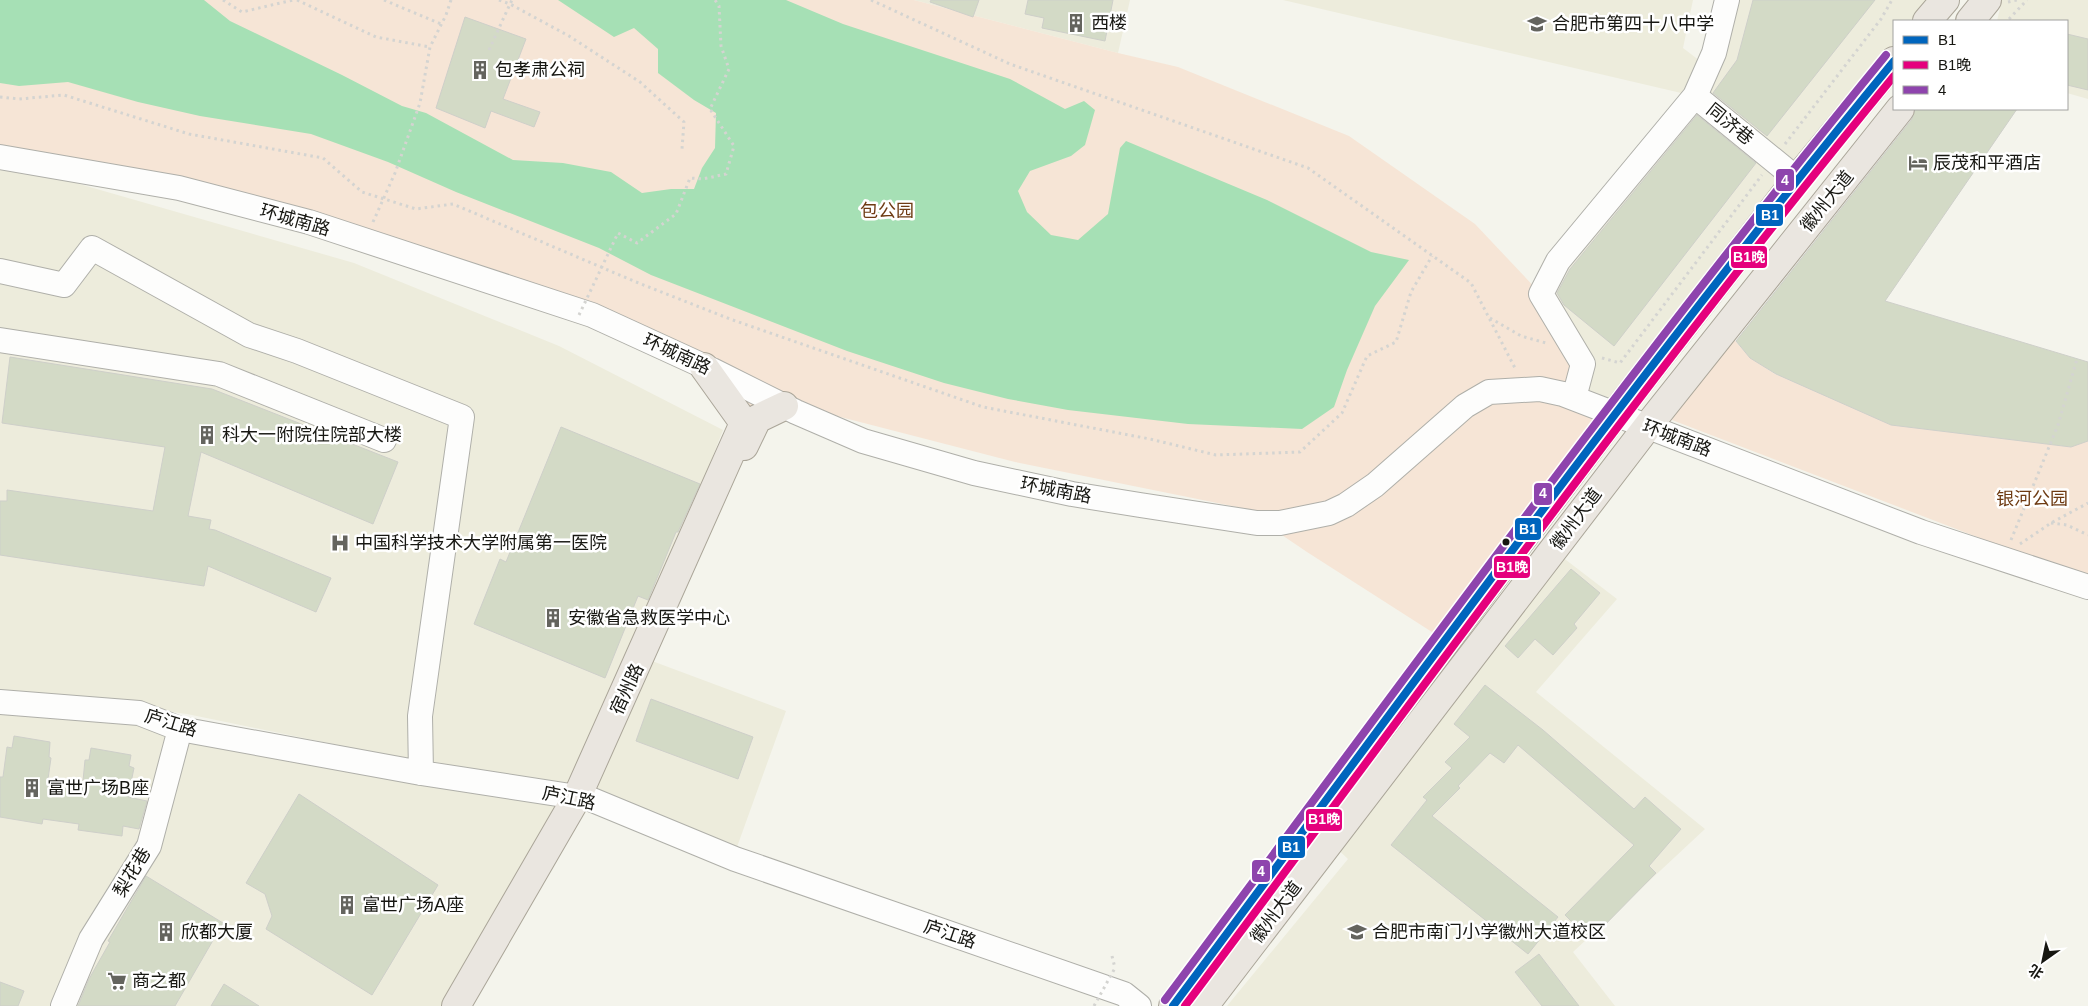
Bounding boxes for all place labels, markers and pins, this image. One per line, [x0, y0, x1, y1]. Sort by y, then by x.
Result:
building icon: 西楼 [1065, 12, 1087, 34]
place label: 西楼 [1091, 13, 1127, 33]
school or university icon: 合肥市第四十八中学 [1526, 13, 1548, 35]
place label: 合肥市第四十八中学 [1552, 14, 1714, 34]
building icon: 包孝肃公祠 [469, 59, 491, 81]
place label: 包孝肃公祠 [495, 60, 585, 80]
hotel icon: 辰茂和平酒店 [1907, 152, 1929, 174]
place label: 辰茂和平酒店 [1933, 153, 2041, 173]
building icon: 科大一附院住院部大楼 [196, 424, 218, 446]
place label: 科大一附院住院部大楼 [222, 425, 402, 445]
hospital icon: 中国科学技术大学附属第一医院 [329, 532, 351, 554]
place label: 中国科学技术大学附属第一医院 [355, 533, 607, 553]
unlabelled marker [1501, 537, 1511, 547]
building icon: 安徽省急救医学中心 [542, 607, 564, 629]
place label: 安徽省急救医学中心 [568, 608, 730, 628]
building icon: 富世广场B座 [21, 777, 43, 799]
place label: 富世广场B座 [47, 778, 149, 798]
building icon: 富世广场A座 [336, 894, 358, 916]
place label: 富世广场A座 [362, 895, 464, 915]
building icon: 欣都大厦 [155, 921, 177, 943]
school or university icon: 合肥市南门小学徽州大道校区 [1346, 921, 1368, 943]
place label: 欣都大厦 [181, 922, 253, 942]
place label: 合肥市南门小学徽州大道校区 [1372, 922, 1606, 942]
supermarket icon: 商之都 [106, 970, 128, 992]
place label: 商之都 [132, 971, 186, 991]

